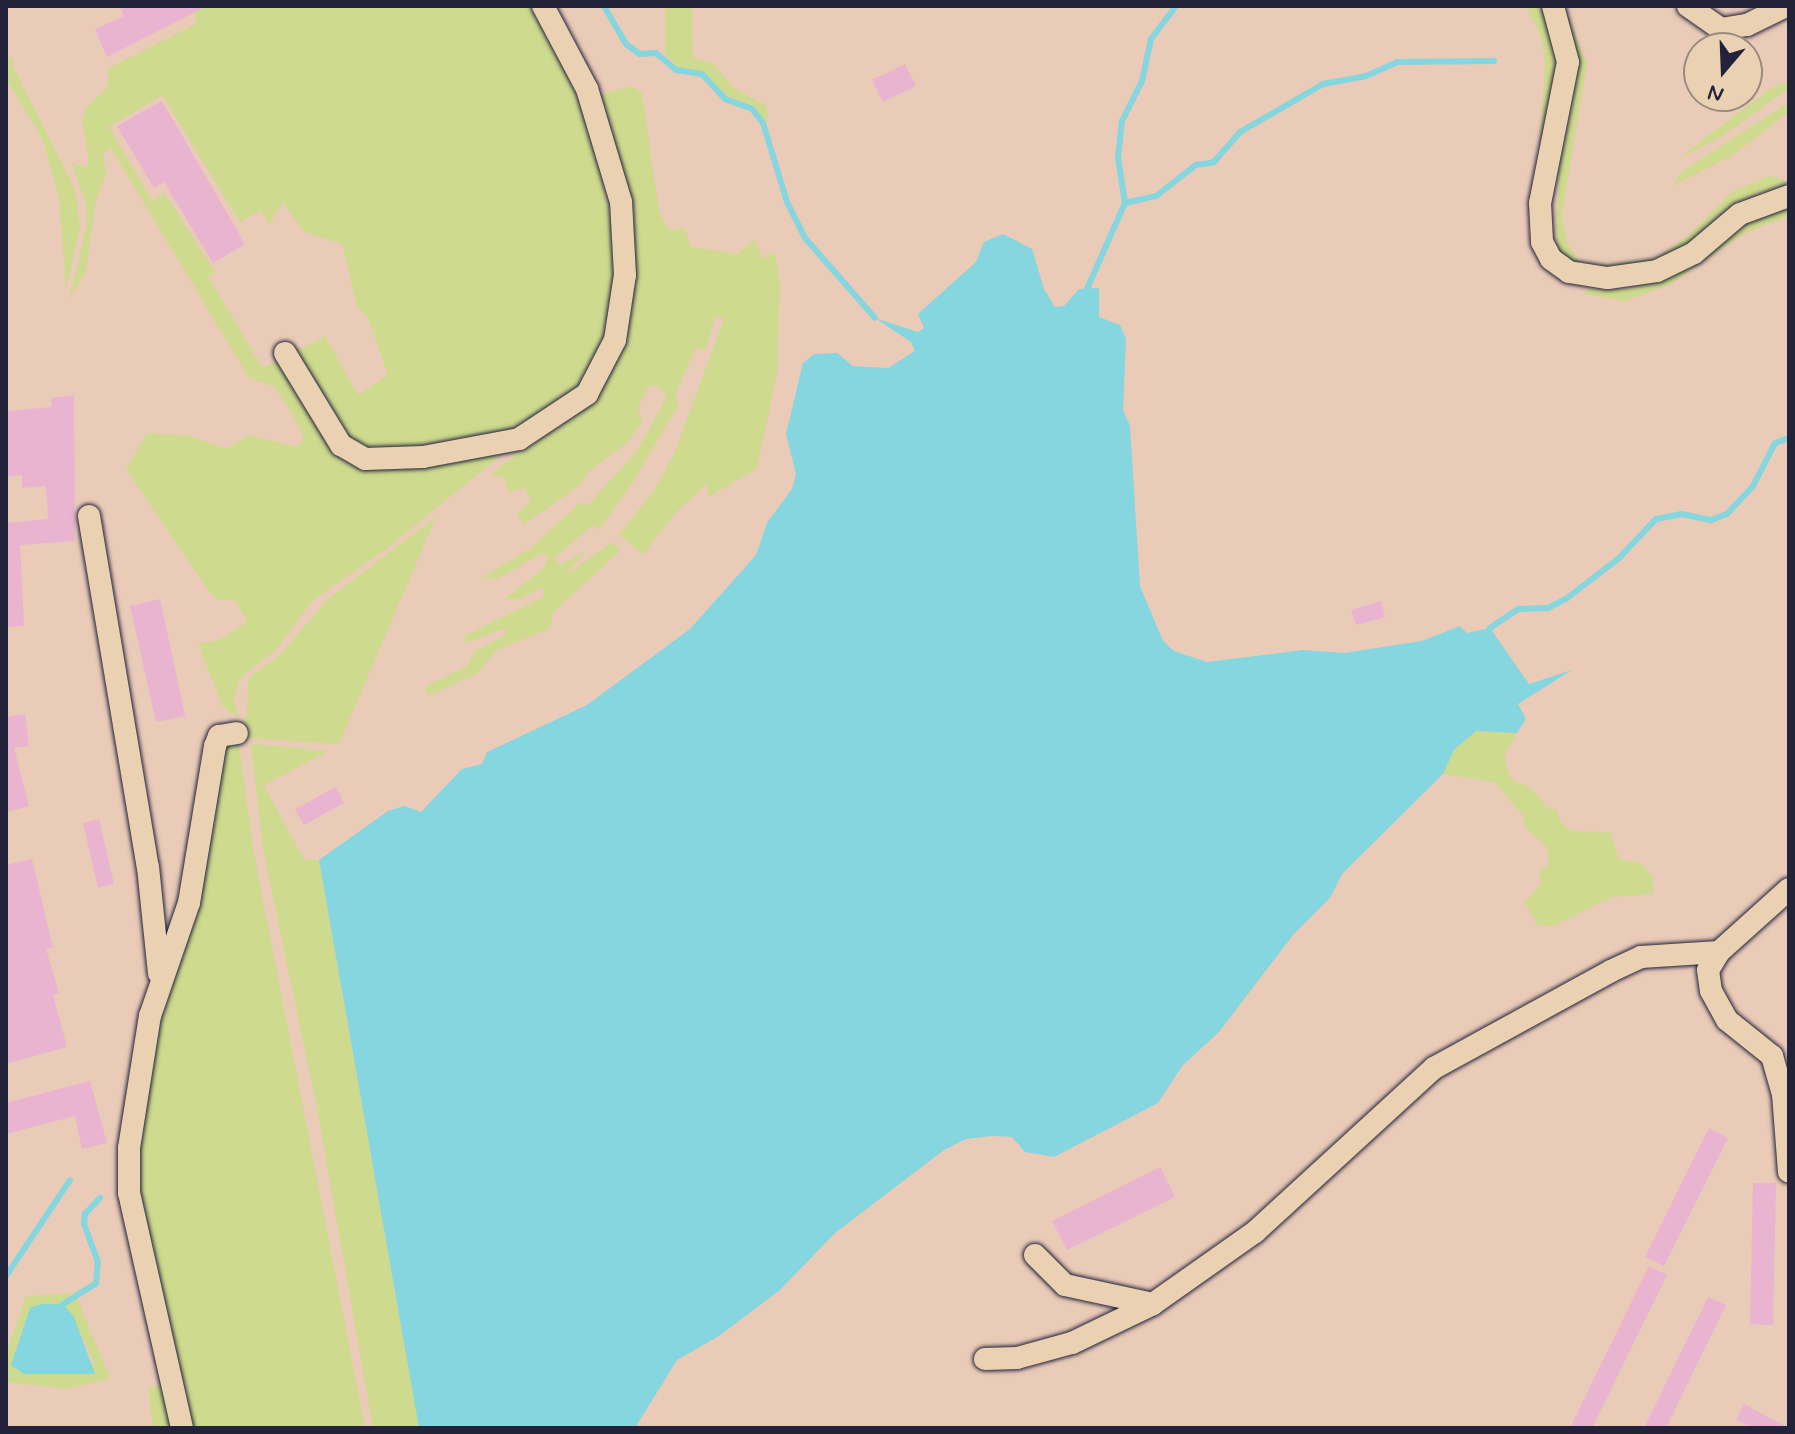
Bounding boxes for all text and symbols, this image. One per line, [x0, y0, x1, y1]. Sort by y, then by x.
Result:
north arrow [1683, 32, 1763, 112]
text: N [1704, 77, 1727, 108]

